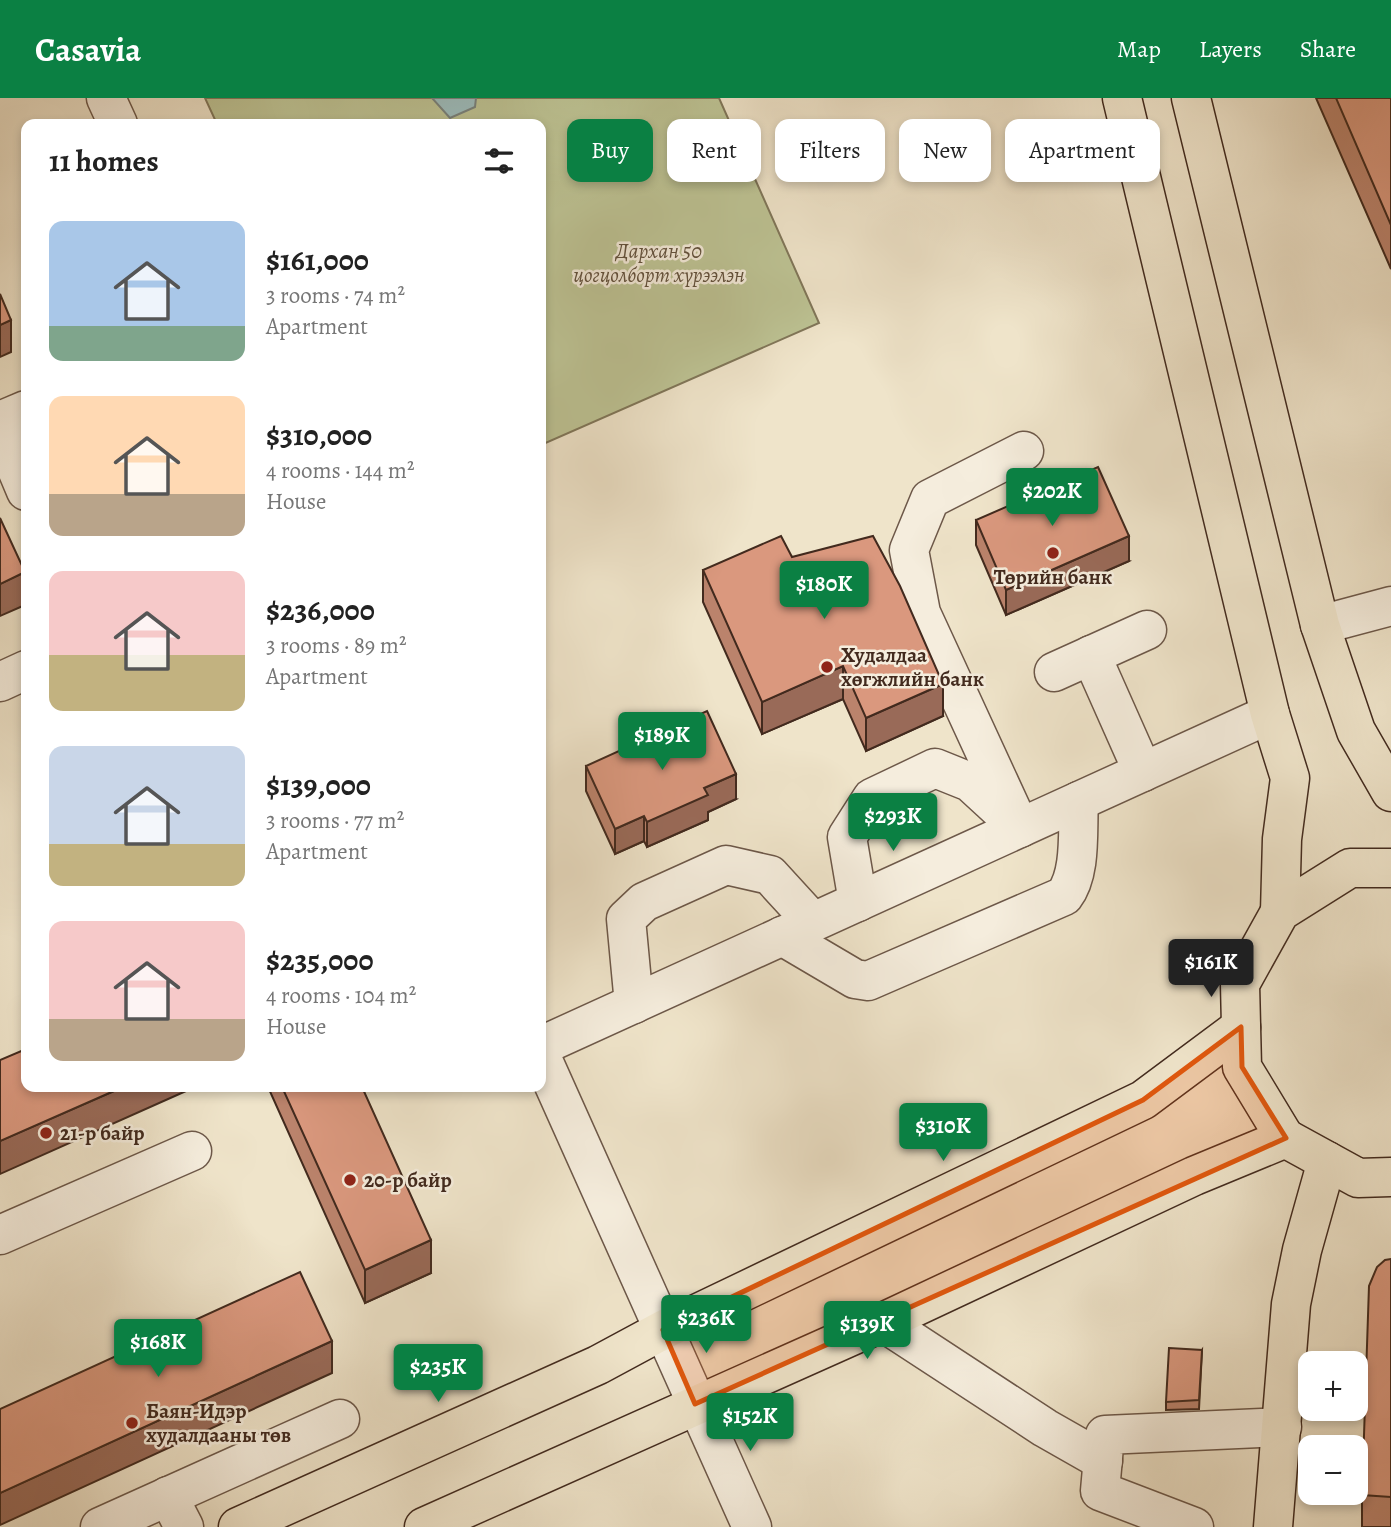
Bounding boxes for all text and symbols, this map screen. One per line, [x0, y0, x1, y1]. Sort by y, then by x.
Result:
text: Casavia [35, 27, 141, 72]
text: Map [1117, 33, 1161, 65]
text: Layers [1199, 33, 1262, 65]
text: Share [1300, 33, 1356, 65]
chip: Buy [567, 119, 653, 182]
chip: Rent [667, 119, 761, 182]
chip: Filters [775, 119, 885, 182]
chip: New [899, 119, 991, 182]
chip: Apartment [1005, 119, 1160, 182]
text: 11 homes [49, 141, 159, 181]
icon: filters [480, 142, 518, 180]
park label: Дархан 50 цогцолборт хүрээлэн [573, 237, 745, 289]
text: $161,000 [266, 240, 369, 280]
icon: home [105, 249, 189, 333]
text: 3 rooms · 74 m² [266, 280, 405, 311]
text: Apartment [266, 311, 368, 342]
text: $310,000 [266, 415, 372, 455]
icon: home [105, 424, 189, 508]
text: 4 rooms · 144 m² [266, 455, 414, 486]
pin: $202K [1003, 468, 1101, 528]
text: $202K [1022, 475, 1082, 506]
text: House [266, 486, 326, 517]
marker: Төрийн банк [1045, 545, 1061, 561]
pin: $180K [775, 561, 873, 621]
place label: Төрийн банк [994, 563, 1112, 591]
text: $180K [796, 568, 852, 599]
text: $236,000 [266, 590, 375, 630]
icon: home [105, 599, 189, 683]
text: 3 rooms · 89 m² [266, 630, 407, 661]
place label: Худалдаа хөгжлийн банк [841, 641, 984, 693]
marker: Худалдаа хөгжлийн банк [819, 659, 835, 675]
text: Apartment [266, 661, 368, 692]
pin: $189K [613, 712, 711, 772]
text: $189K [634, 719, 690, 750]
text: $139,000 [266, 765, 371, 805]
icon: home [105, 774, 189, 858]
pin: $293K [844, 794, 942, 853]
text: $293K [864, 800, 922, 831]
text: 3 rooms · 77 m² [266, 805, 404, 836]
text: Apartment [266, 836, 368, 867]
text: $235,000 [266, 940, 374, 980]
pin: $161K [1162, 940, 1260, 999]
text: $161K [1184, 946, 1238, 977]
icon: home [105, 949, 189, 1033]
text: 4 rooms · 104 m² [266, 980, 416, 1011]
text: House [266, 1011, 326, 1042]
pin: $310K [894, 1104, 992, 1163]
text: $310K [915, 1110, 971, 1141]
place label: 21-р байр [60, 1119, 145, 1147]
marker: 21-р байр [38, 1125, 54, 1141]
place label: 20-р байр [364, 1166, 452, 1194]
marker: 20-р байр [342, 1172, 358, 1188]
pin: $236K [657, 1296, 755, 1355]
text: $236K [677, 1302, 735, 1333]
pin: $139K [818, 1302, 916, 1361]
text: $139K [840, 1308, 894, 1339]
pin: $168K [109, 1320, 207, 1379]
text: $168K [130, 1326, 186, 1357]
pin: $235K [389, 1344, 487, 1404]
text: $235K [410, 1351, 466, 1382]
map controls [1298, 1351, 1368, 1505]
button: + [1298, 1351, 1368, 1421]
pin: $152K [701, 1394, 799, 1453]
place label: Баян-Идэр худалдааны төв [146, 1397, 291, 1449]
text: $152K [723, 1400, 778, 1431]
marker: Баян-Идэр худалдааны төв [124, 1415, 140, 1431]
button: − [1298, 1435, 1368, 1505]

